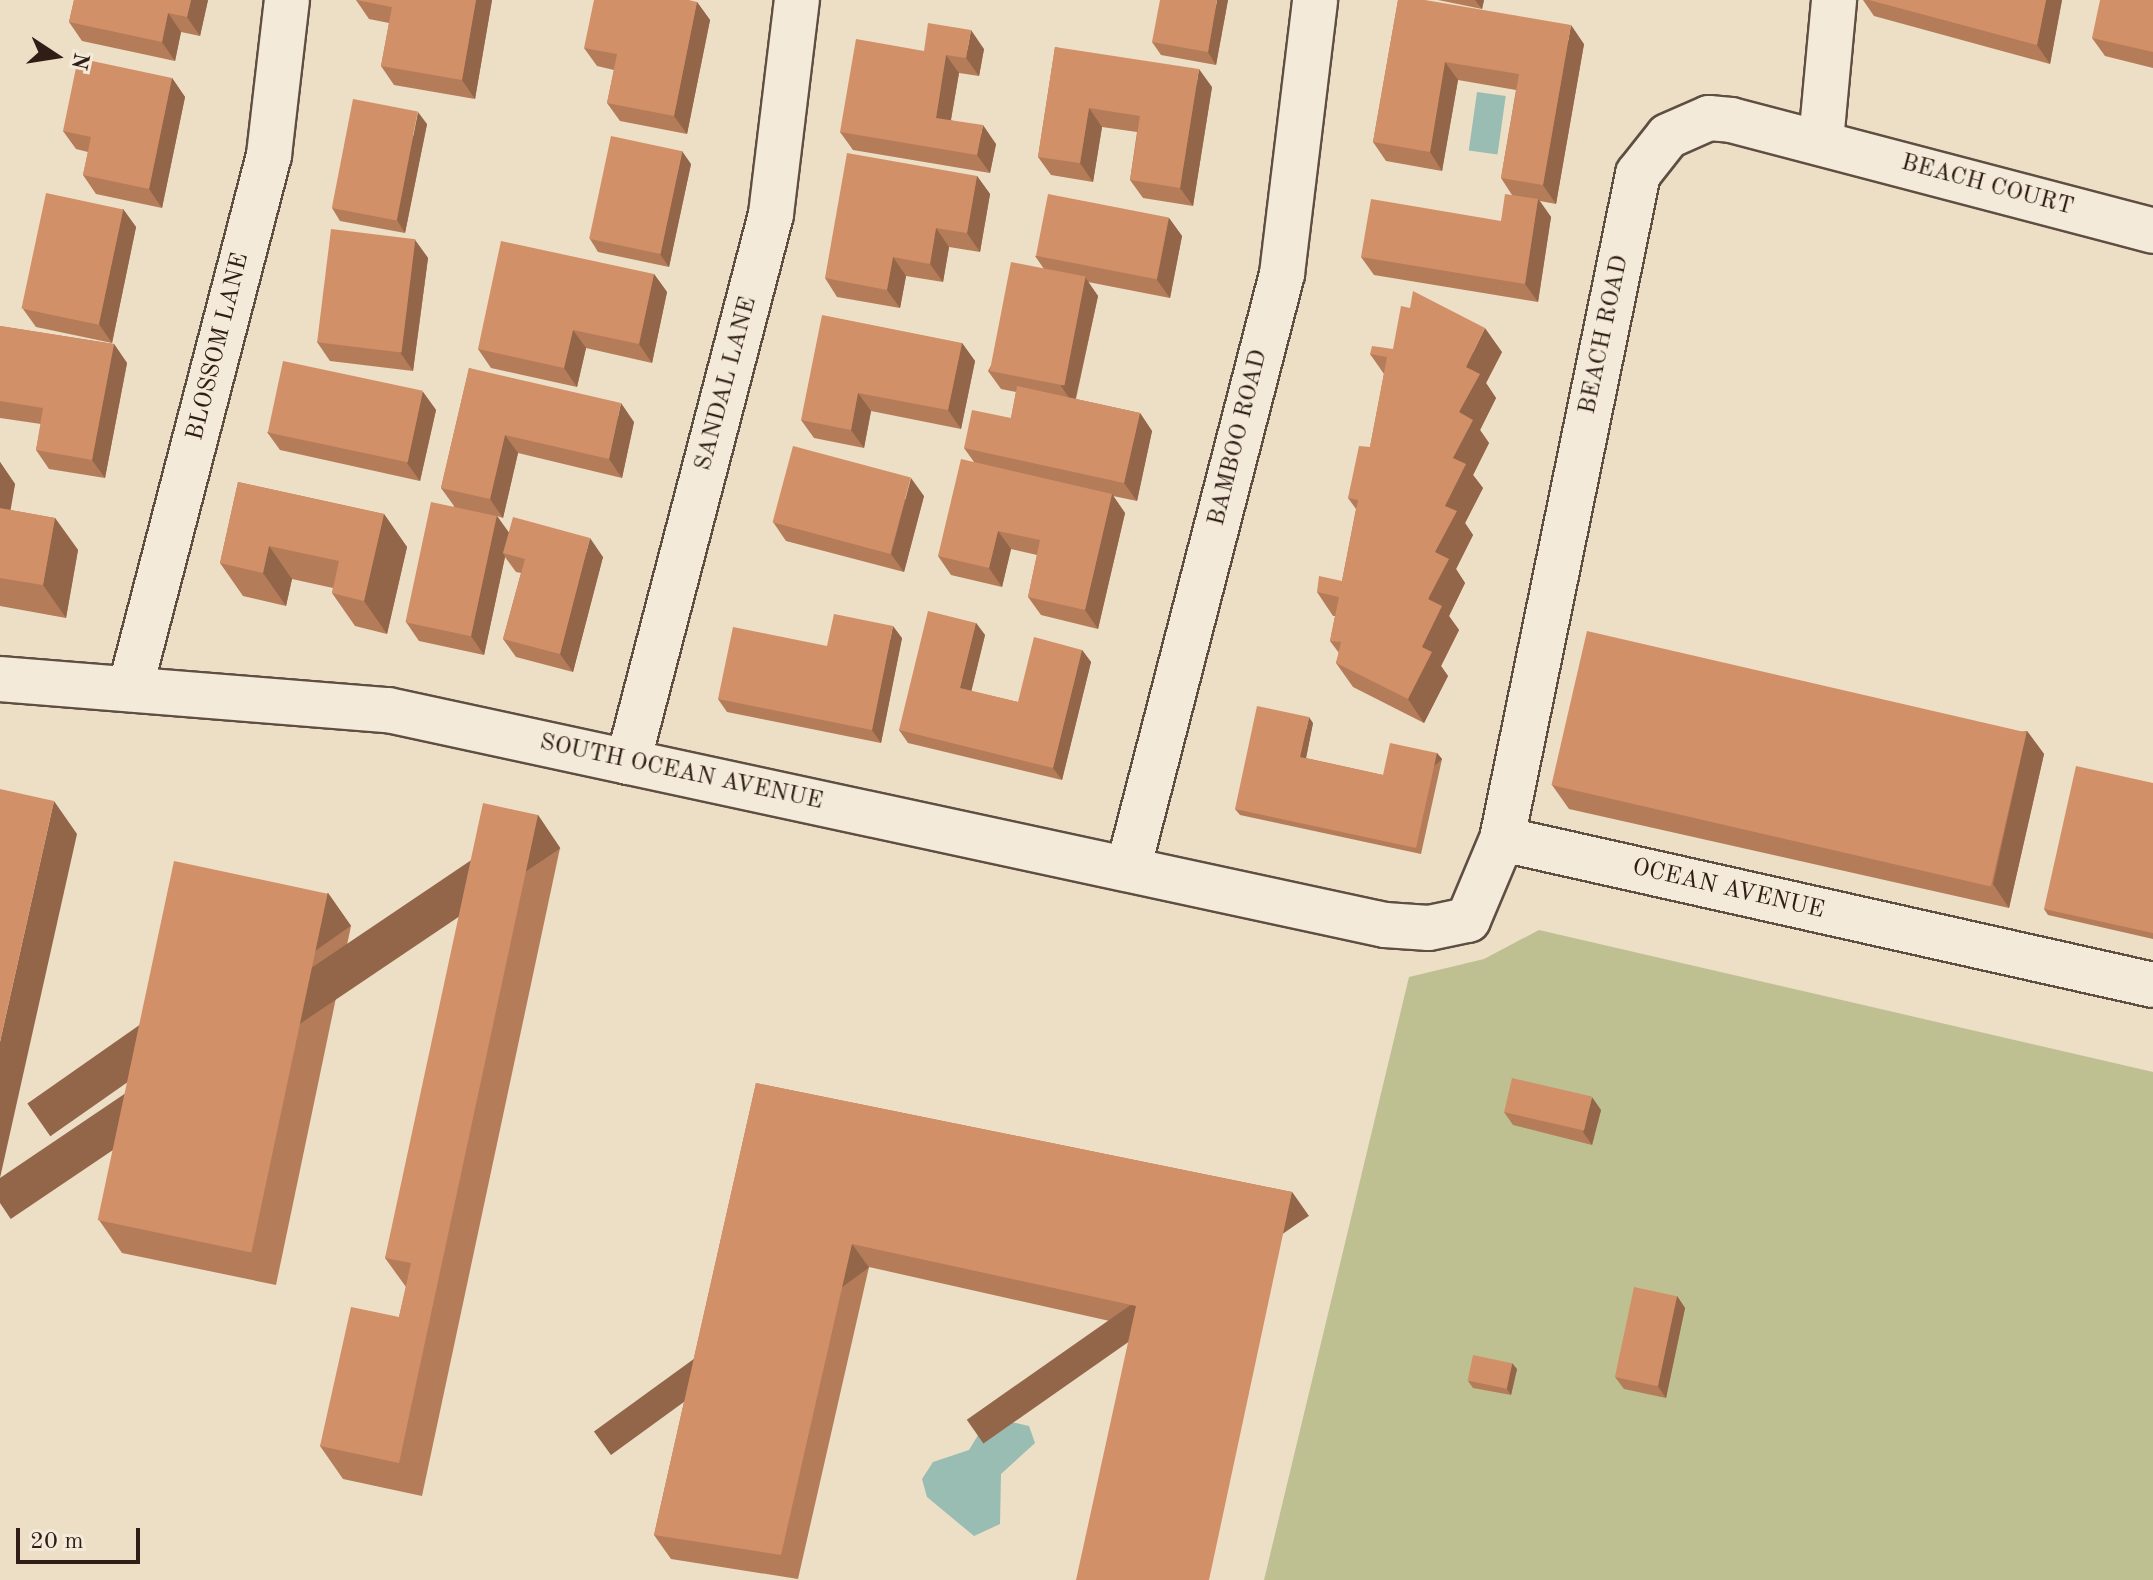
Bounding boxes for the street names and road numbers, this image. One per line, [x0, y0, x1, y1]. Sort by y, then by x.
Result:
street label: BEACH COURT [1898, 149, 2076, 223]
street label: BLOSSOM LANE [182, 250, 256, 444]
street label: BEACH ROAD [1574, 253, 1636, 417]
street label: SANDAL LANE [690, 294, 764, 474]
street label: BAMBOO ROAD [1203, 347, 1275, 529]
street label: SOUTH OCEAN AVENUE [537, 729, 825, 817]
street label: OCEAN AVENUE [1629, 854, 1827, 926]

